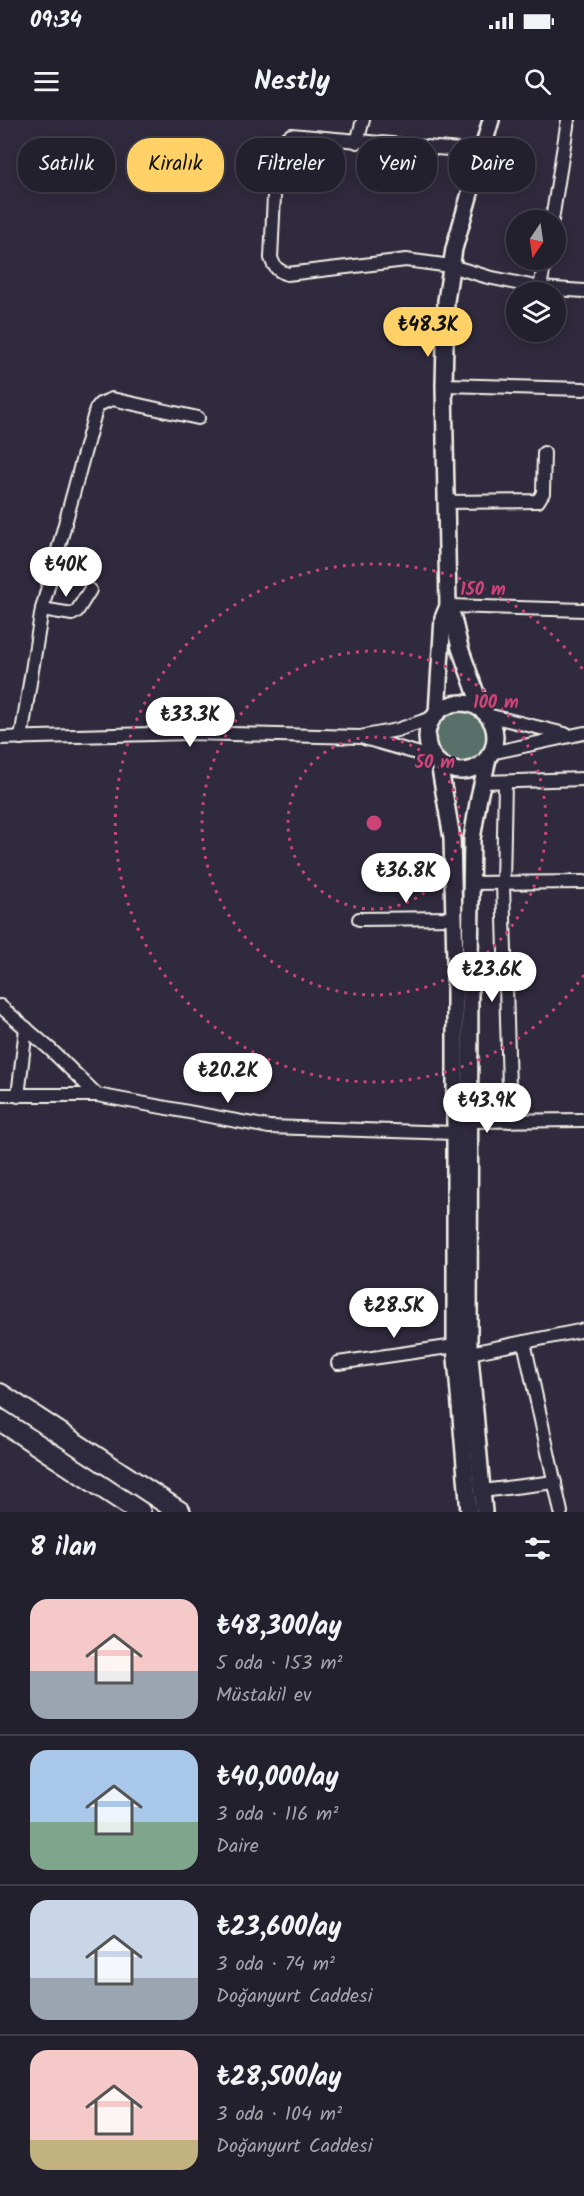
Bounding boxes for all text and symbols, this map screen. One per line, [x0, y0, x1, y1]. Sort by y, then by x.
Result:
text: 09:34 [30, 4, 82, 39]
text: Nestly [254, 60, 330, 103]
icon: menu [30, 65, 63, 98]
icon: search [521, 65, 554, 98]
chip: Satılık [18, 138, 115, 192]
chip: Kiralık [127, 138, 224, 192]
chip: Filtreler [236, 138, 345, 192]
chip: Yeni [357, 138, 437, 192]
chip: Daire [449, 138, 535, 192]
north arrow [506, 210, 566, 270]
map controls [506, 210, 566, 342]
button: layers [506, 282, 566, 342]
pin: ₺48.3K [379, 307, 477, 358]
text: ₺48.3K [397, 310, 459, 342]
pin: ₺40K [30, 547, 102, 598]
text: ₺40K [44, 550, 88, 582]
text: 150 m [460, 576, 506, 605]
text: 100 m [473, 689, 519, 718]
pin: ₺33.3K [141, 697, 239, 748]
text: ₺33.3K [160, 700, 220, 732]
text: 50 m [414, 749, 455, 778]
centre of rings [364, 813, 384, 833]
pin: ₺36.8K [357, 853, 455, 904]
text: ₺36.8K [375, 856, 437, 888]
pin: ₺23.6K [443, 952, 541, 1003]
text: ₺23.6K [461, 955, 523, 987]
pin: ₺20.2K [179, 1053, 277, 1104]
text: ₺20.2K [197, 1056, 259, 1088]
pin: ₺43.9K [438, 1083, 536, 1134]
text: ₺43.9K [457, 1086, 517, 1118]
pin: ₺28.5K [345, 1288, 443, 1339]
text: ₺28.5K [363, 1291, 425, 1323]
text: 8 ilan [30, 1527, 97, 1569]
icon: filters [521, 1532, 554, 1565]
text: ₺48,300/ay [216, 1606, 342, 1648]
icon: home [78, 1623, 150, 1695]
text: 5 oda · 153 m² [216, 1648, 343, 1680]
text: Müstakil ev [216, 1680, 312, 1712]
text: ₺40,000/ay [216, 1757, 339, 1799]
icon: home [78, 1774, 150, 1846]
text: 3 oda · 116 m² [216, 1799, 338, 1831]
text: Daire [216, 1831, 259, 1863]
text: ₺23,600/ay [216, 1907, 341, 1949]
icon: home [78, 1924, 150, 1996]
text: 3 oda · 74 m² [216, 1949, 335, 1981]
text: Doğanyurt Caddesi [216, 1981, 372, 2013]
text: ₺28,500/ay [216, 2057, 342, 2099]
icon: home [78, 2074, 150, 2146]
text: 3 oda · 104 m² [216, 2099, 342, 2131]
text: Doğanyurt Caddesi [216, 2131, 372, 2163]

